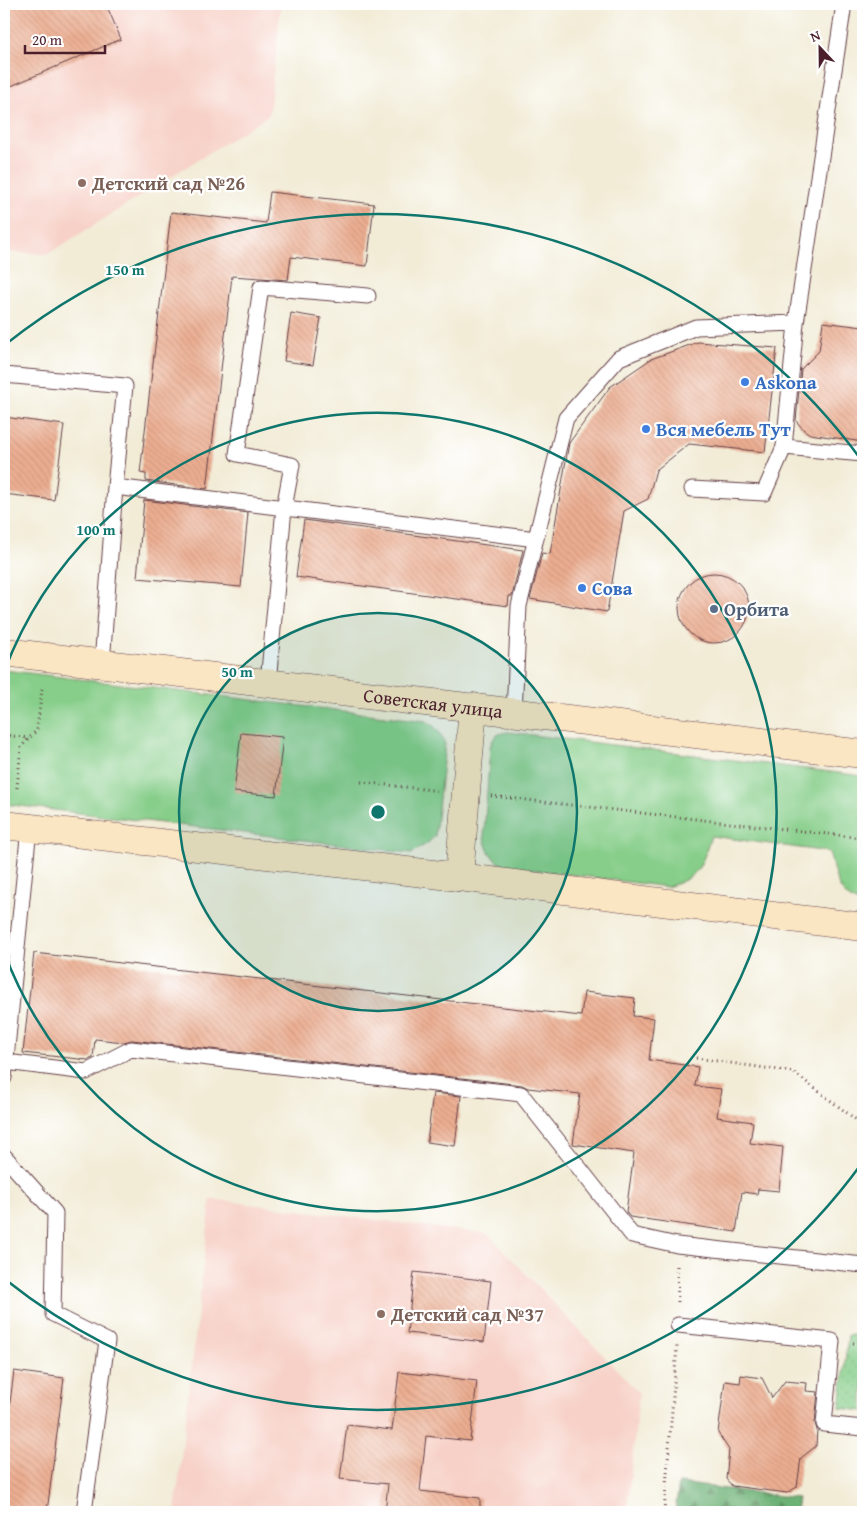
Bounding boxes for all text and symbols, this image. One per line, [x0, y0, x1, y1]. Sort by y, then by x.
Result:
scale bar [25, 22, 105, 54]
north arrow [794, 22, 844, 72]
text: N [807, 25, 824, 47]
text: 20 m [32, 29, 63, 50]
place label: Детский сад №26 [91, 169, 245, 197]
marker: Детский сад №26 [76, 177, 88, 189]
text: 150 m [105, 259, 145, 280]
place label: Askona [755, 368, 817, 396]
marker: Askona [739, 376, 751, 388]
place label: Вся мебель Тут [656, 415, 791, 443]
marker: Вся мебель Тут [640, 423, 652, 435]
text: 100 m [76, 519, 116, 540]
place label: Сова [592, 574, 633, 602]
marker: Сова [576, 582, 588, 594]
place label: Орбита [724, 595, 789, 623]
marker: Орбита [708, 603, 720, 615]
text: 50 m [221, 661, 253, 682]
street label: Советская улица [362, 681, 504, 725]
centre of rings [369, 803, 387, 821]
place label: Детский сад №37 [390, 1300, 544, 1328]
marker: Детский сад №37 [375, 1308, 387, 1320]

